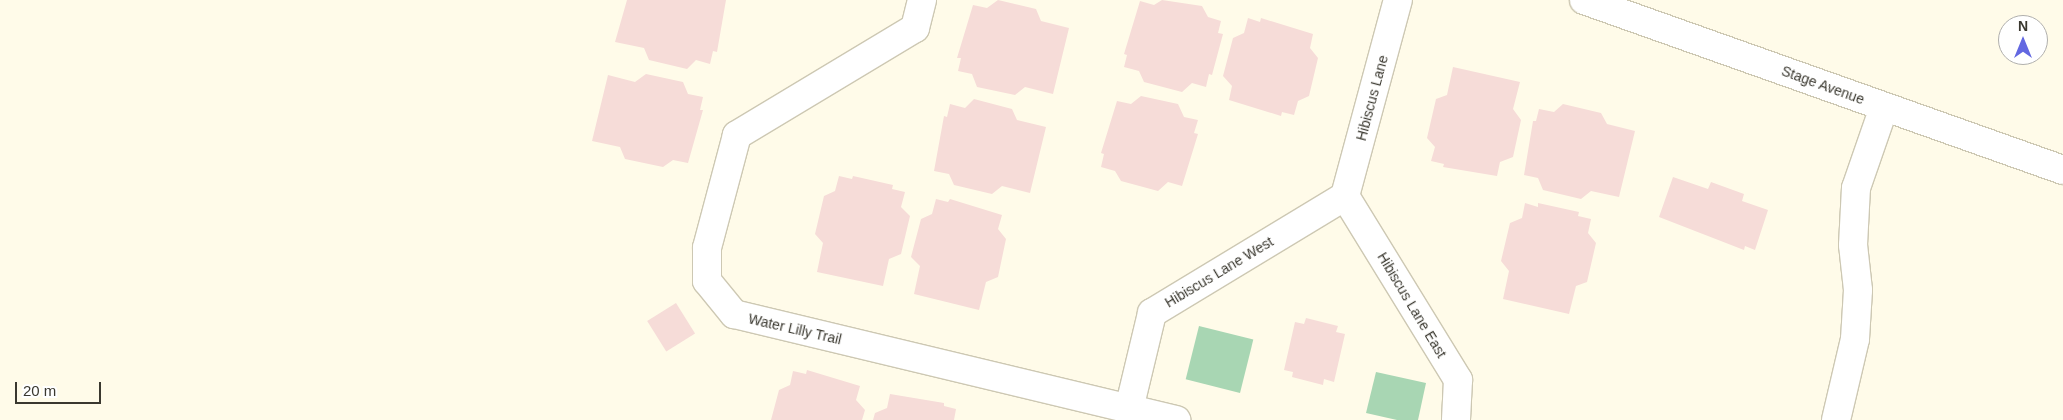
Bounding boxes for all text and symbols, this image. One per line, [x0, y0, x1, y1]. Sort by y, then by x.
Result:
north arrow [1998, 15, 2048, 65]
text: N [2018, 18, 2028, 34]
street label: Hibiscus Lane [1353, 53, 1391, 143]
street label: Stage Avenue [1779, 62, 1867, 108]
street label: Hibiscus Lane West [1162, 233, 1276, 311]
street label: Hibiscus Lane East [1374, 249, 1450, 361]
street label: Water Lilly Trail [747, 310, 843, 348]
scale bar [18, 372, 104, 404]
text: 20 m [23, 382, 56, 399]

